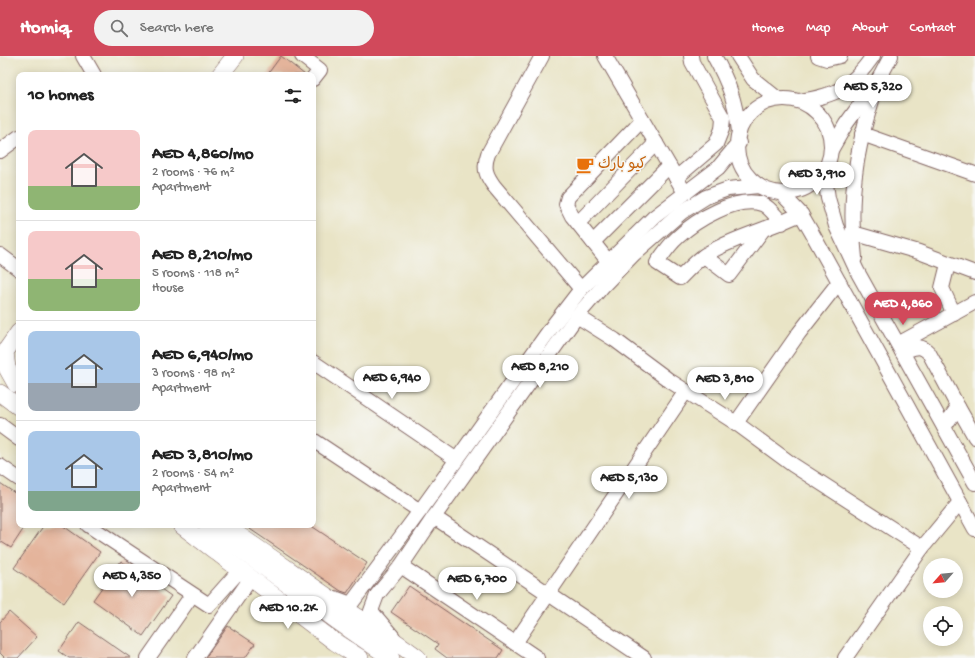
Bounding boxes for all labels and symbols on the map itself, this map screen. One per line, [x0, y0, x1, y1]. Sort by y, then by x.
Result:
pin: AED 5,320 [827, 75, 919, 109]
cafe icon: كيو بارك [575, 155, 595, 175]
place label: كيو بارك [598, 156, 646, 174]
pin: AED 3,910 [771, 162, 863, 196]
pin: AED 4,860 [857, 292, 949, 326]
pin: AED 8,210 [494, 355, 586, 389]
pin: AED 6,940 [346, 366, 438, 400]
pin: AED 3,810 [679, 367, 771, 401]
pin: AED 5,130 [583, 466, 675, 500]
north arrow [923, 558, 963, 598]
pin: AED 4,350 [86, 564, 178, 598]
pin: AED 6,700 [431, 567, 523, 601]
pin: AED 10.2K [242, 596, 334, 630]

